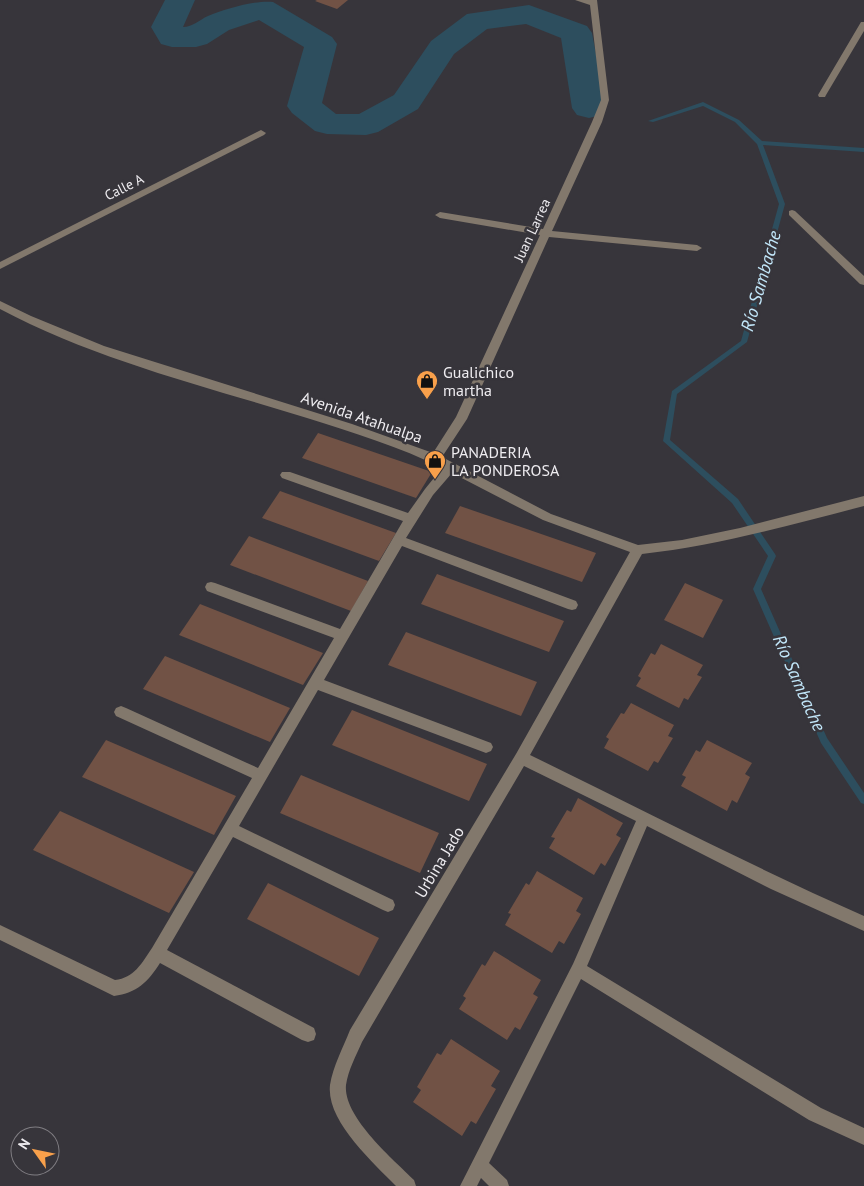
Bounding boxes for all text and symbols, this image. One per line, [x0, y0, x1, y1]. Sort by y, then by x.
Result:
street label: Calle A [101, 169, 147, 204]
street label: Juan Larrea [509, 196, 554, 265]
water label: Río Sambache [735, 227, 786, 334]
place label: Gualichico martha [443, 362, 514, 400]
shop icon: Gualichico martha [415, 369, 439, 400]
street label: Avenida Atahualpa [299, 387, 425, 447]
place label: PANADERIA LA PONDEROSA [451, 442, 560, 480]
shop icon: PANADERIA LA PONDEROSA [423, 449, 447, 480]
water label: Río Sambache [768, 631, 831, 735]
street label: Urbina Jado [410, 823, 468, 901]
north arrow [10, 1126, 60, 1176]
text: N [14, 1135, 34, 1153]

